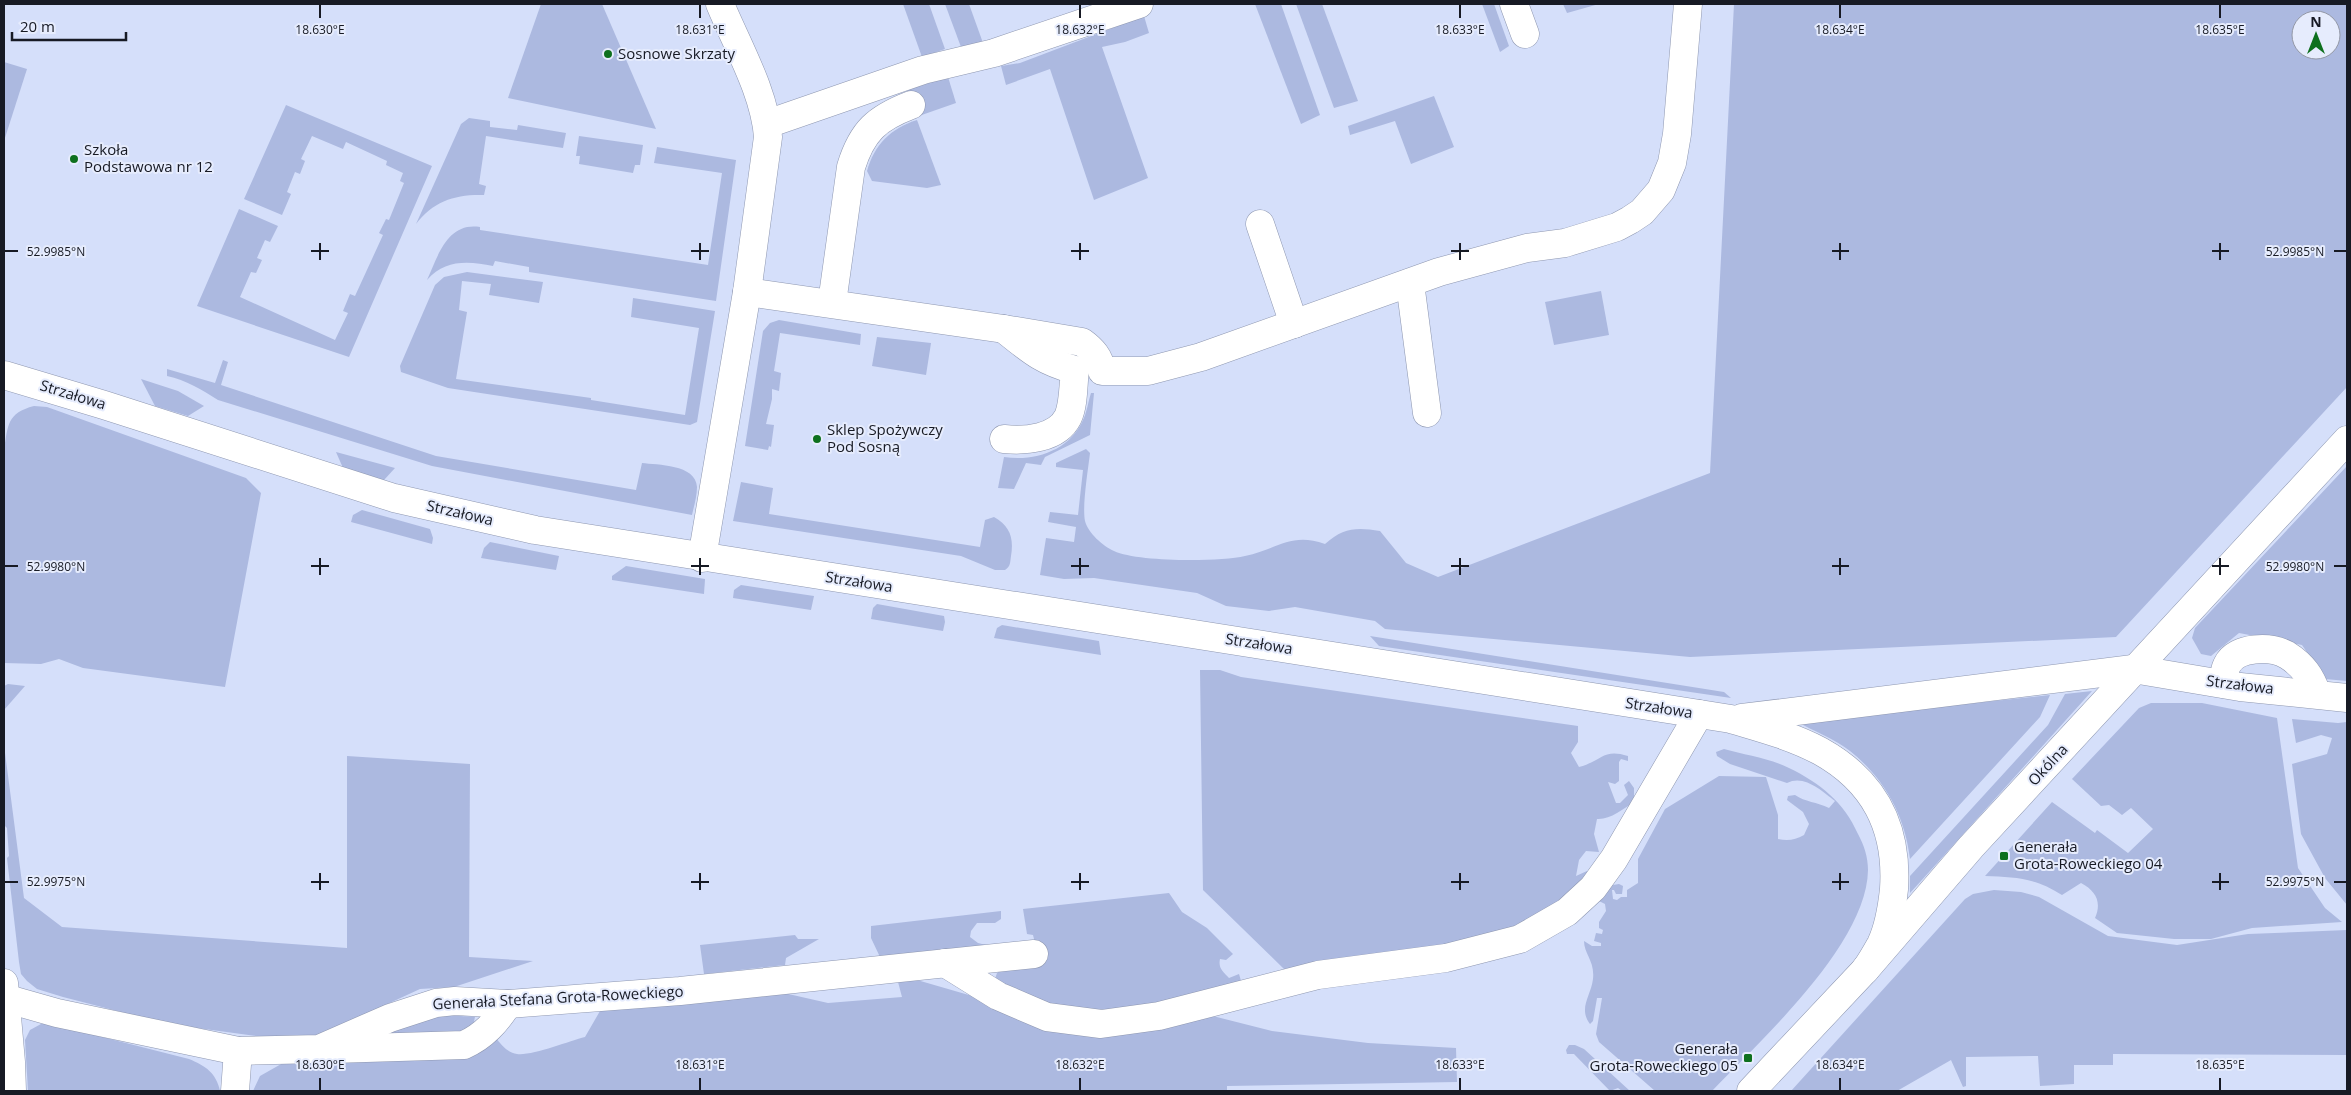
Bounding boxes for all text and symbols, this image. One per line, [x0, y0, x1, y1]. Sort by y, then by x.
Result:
scale bar [12, 10, 126, 42]
north arrow [2291, 10, 2341, 60]
text: N [2310, 12, 2322, 31]
text: 20 m [20, 16, 55, 36]
text: 18.630°E [295, 21, 345, 38]
text: 18.631°E [675, 21, 725, 38]
text: 18.632°E [1055, 21, 1105, 38]
text: 18.633°E [1435, 21, 1485, 38]
text: 18.634°E [1815, 21, 1865, 38]
text: 18.635°E [2195, 21, 2245, 38]
place label: Sosnowe Skrzaty [618, 43, 736, 63]
marker: Sosnowe Skrzaty [602, 48, 614, 60]
place label: Szkoła Podstawowa nr 12 [84, 139, 213, 176]
marker: Szkoła Podstawowa nr 12 [68, 153, 80, 165]
text: 52.9985°N [27, 243, 85, 260]
text: 52.9985°N [2266, 243, 2324, 260]
street label: Strzałowa [38, 375, 109, 414]
place label: Sklep Spożywczy Pod Sosną [827, 419, 943, 456]
marker: Sklep Spożywczy Pod Sosną [811, 433, 823, 445]
street label: Strzałowa [425, 495, 496, 529]
text: 52.9980°N [27, 558, 85, 575]
text: 52.9980°N [2266, 558, 2324, 575]
street label: Strzałowa [824, 566, 894, 596]
street label: Strzałowa [1224, 628, 1294, 658]
street label: Strzałowa [2205, 670, 2275, 698]
street label: Strzałowa [1624, 692, 1694, 722]
street label: Okólna [2023, 739, 2072, 789]
place label: Generała Grota-Roweckiego 04 [2014, 836, 2163, 873]
marker: Generała Grota-Roweckiego 04 [1998, 850, 2010, 862]
text: 52.9975°N [27, 873, 85, 890]
text: 52.9975°N [2266, 873, 2324, 890]
street label: Generała Stefana Grota-Roweckiego [432, 980, 684, 1014]
place label: Generała Grota-Roweckiego 05 [1590, 1038, 1738, 1075]
marker: Generała Grota-Roweckiego 05 [1742, 1052, 1754, 1064]
text: 18.630°E [295, 1056, 345, 1073]
text: 18.631°E [675, 1056, 725, 1073]
text: 18.632°E [1055, 1056, 1105, 1073]
text: 18.633°E [1435, 1056, 1485, 1073]
text: 18.634°E [1815, 1056, 1865, 1073]
text: 18.635°E [2195, 1056, 2245, 1073]

